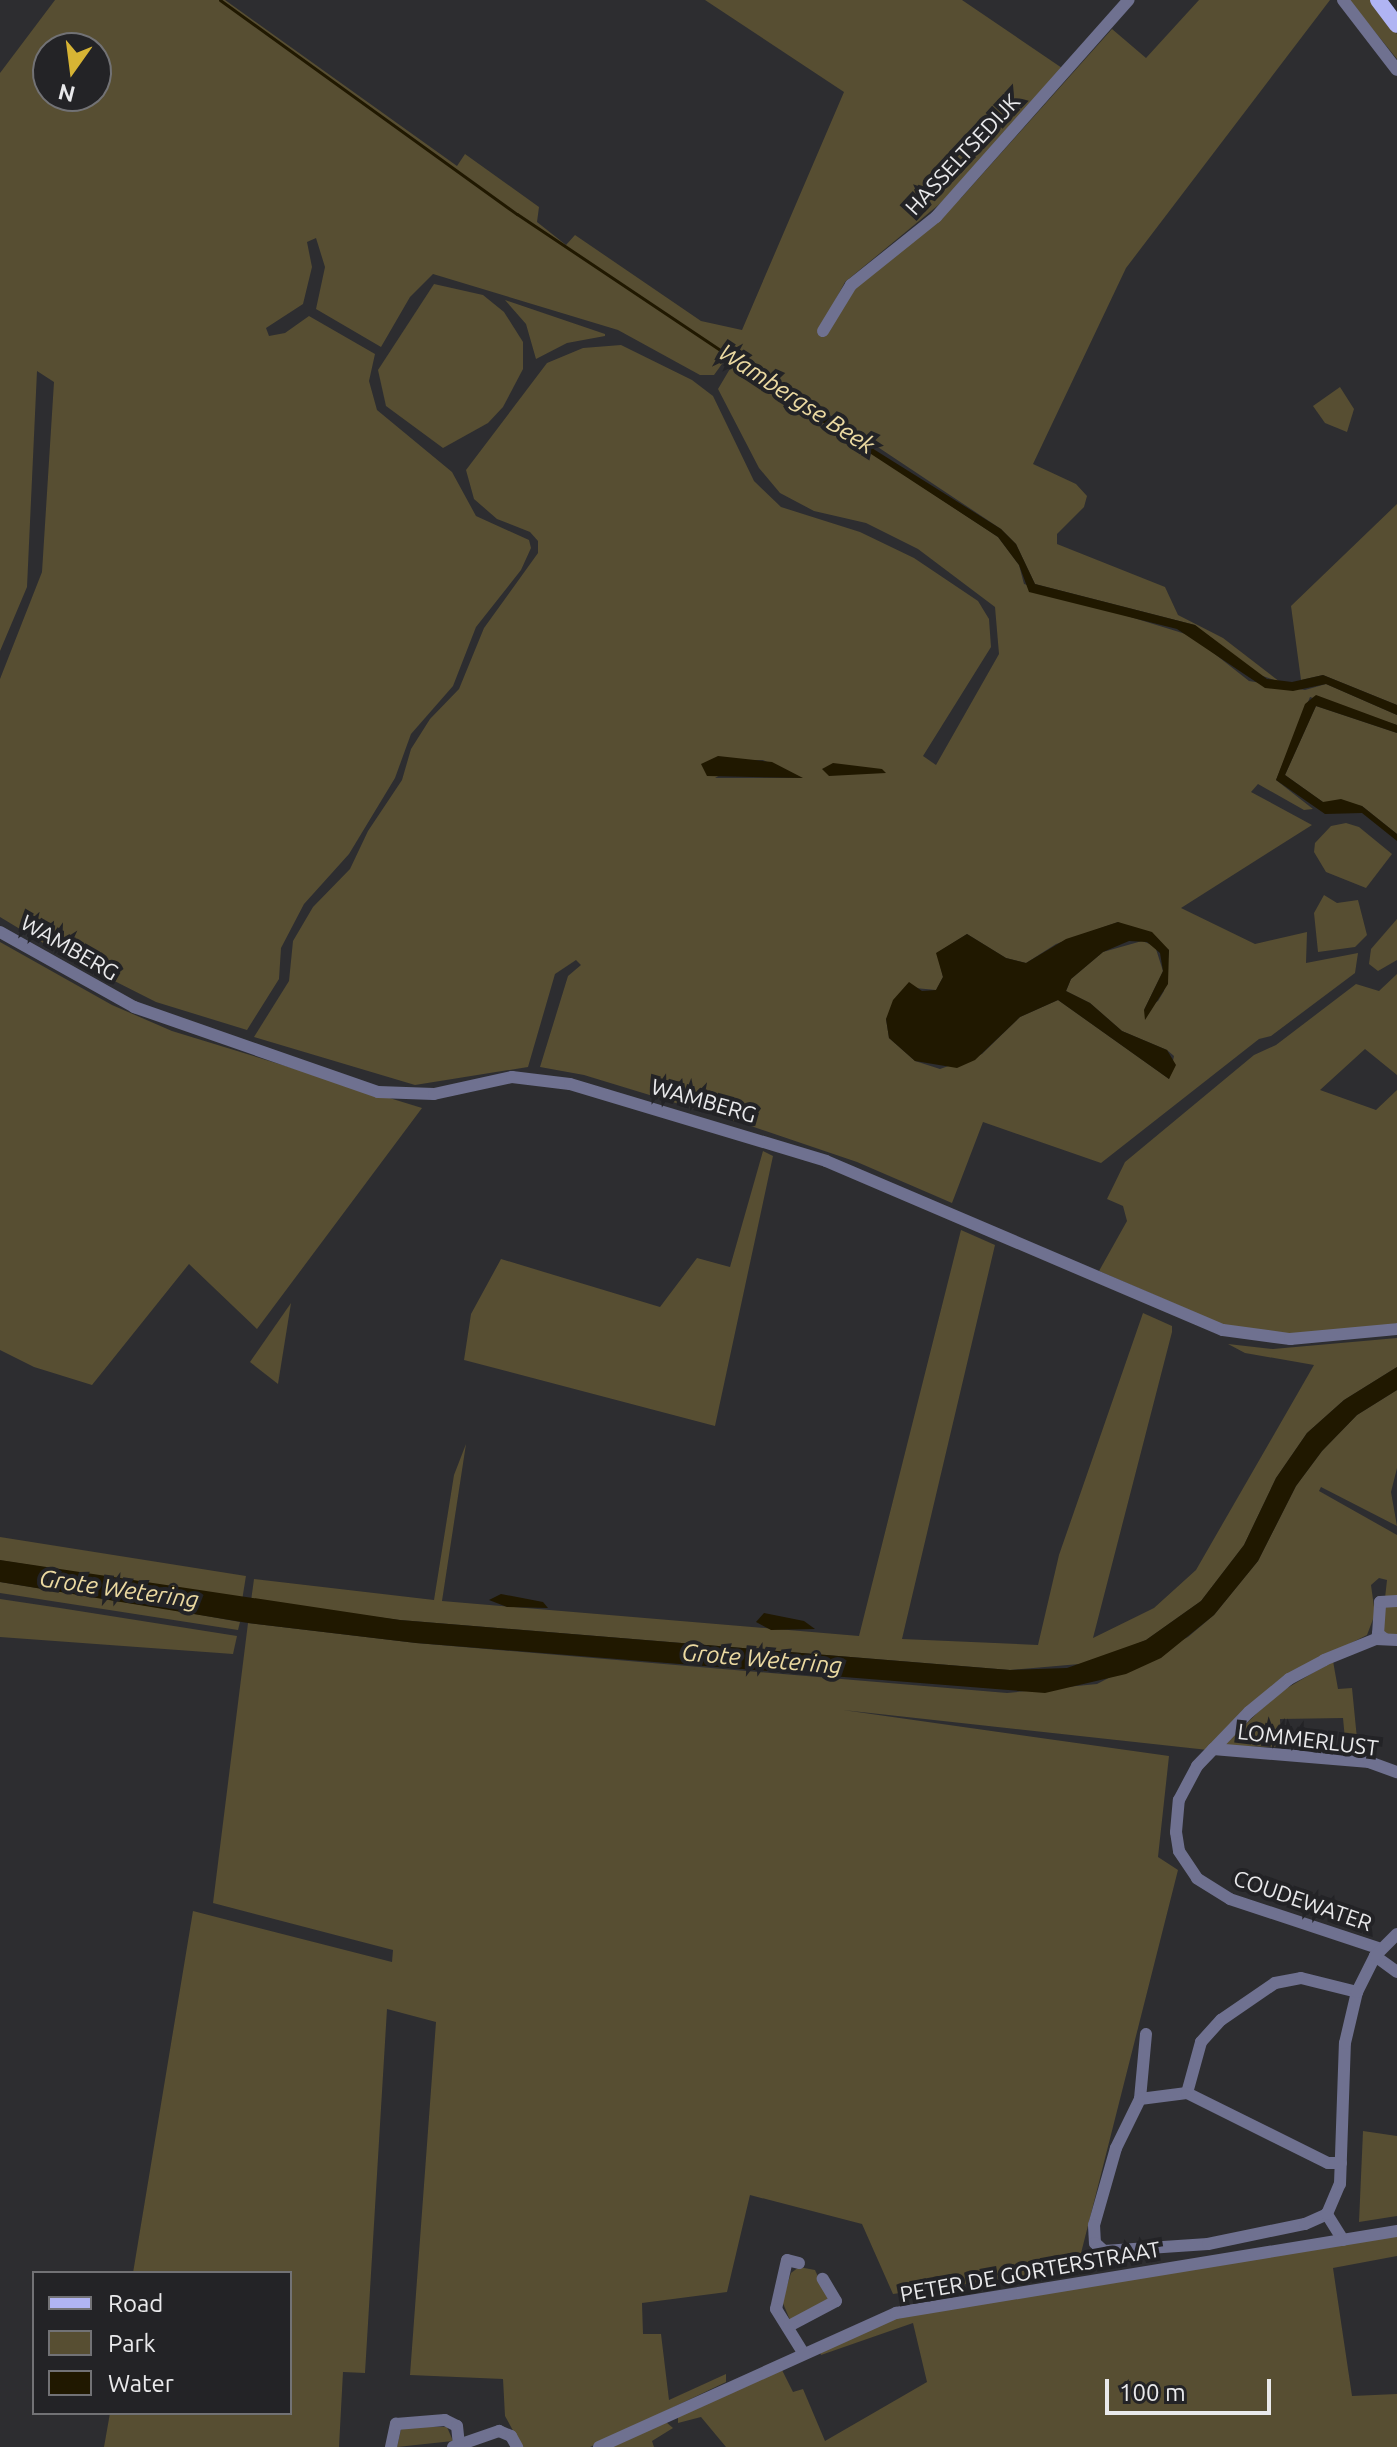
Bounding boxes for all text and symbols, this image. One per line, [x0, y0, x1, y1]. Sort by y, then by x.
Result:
north arrow [32, 32, 112, 112]
text: N [56, 80, 78, 108]
street label: HASSELTSEDIJK [899, 88, 1025, 220]
water label: Wambergse Beek [714, 338, 880, 460]
street label: WAMBERG [17, 909, 123, 985]
street label: WAMBERG [648, 1072, 760, 1128]
water label: Grote Wetering [37, 1564, 201, 1614]
water label: Grote Wetering [681, 1638, 843, 1680]
street label: LOMMERLUST [1236, 1717, 1380, 1761]
street label: COUDEWATER [1230, 1864, 1376, 1936]
street label: PETER DE GORTERSTRAAT [898, 2235, 1162, 2307]
legend [32, 2271, 292, 2415]
text: Road [108, 2290, 163, 2317]
text: Park [108, 2330, 156, 2357]
scale bar [1109, 2363, 1275, 2413]
text: Water [108, 2370, 174, 2397]
text: 100 m [1119, 2379, 1186, 2406]

